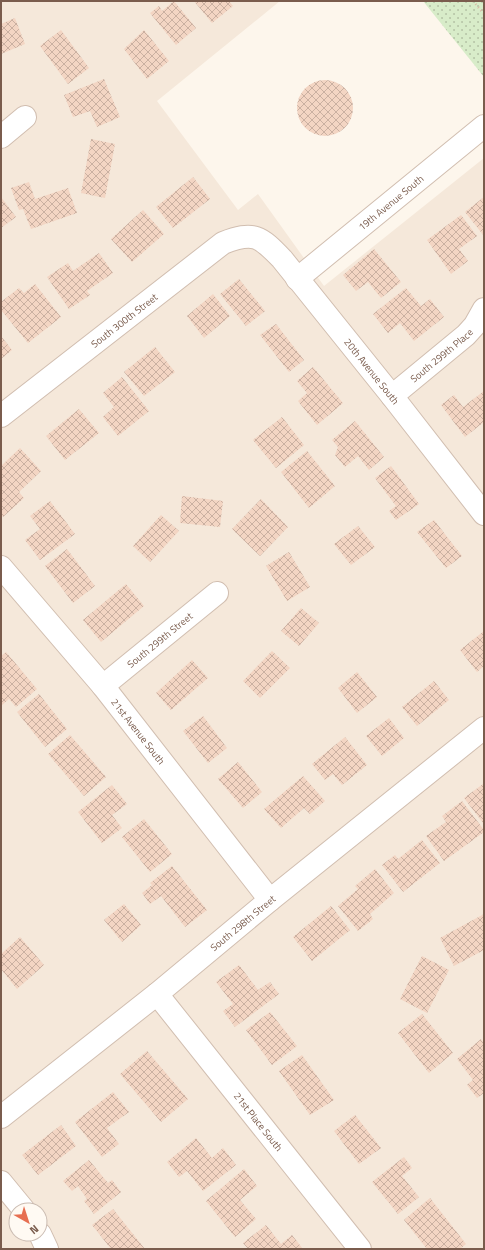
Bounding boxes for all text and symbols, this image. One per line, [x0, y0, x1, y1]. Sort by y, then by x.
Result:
street label: 19th Avenue South [355, 171, 427, 234]
street label: South 300th Street [88, 289, 161, 351]
street label: South 299th Place [407, 325, 476, 386]
street label: 20th Avenue South [341, 335, 403, 407]
street label: South 299th Street [123, 608, 196, 671]
street label: 21st Avenue South [108, 695, 169, 767]
street label: South 298th Street [207, 891, 279, 954]
street label: 21st Place South [230, 1089, 287, 1154]
north arrow [8, 1202, 48, 1242]
text: N [26, 1221, 42, 1238]

